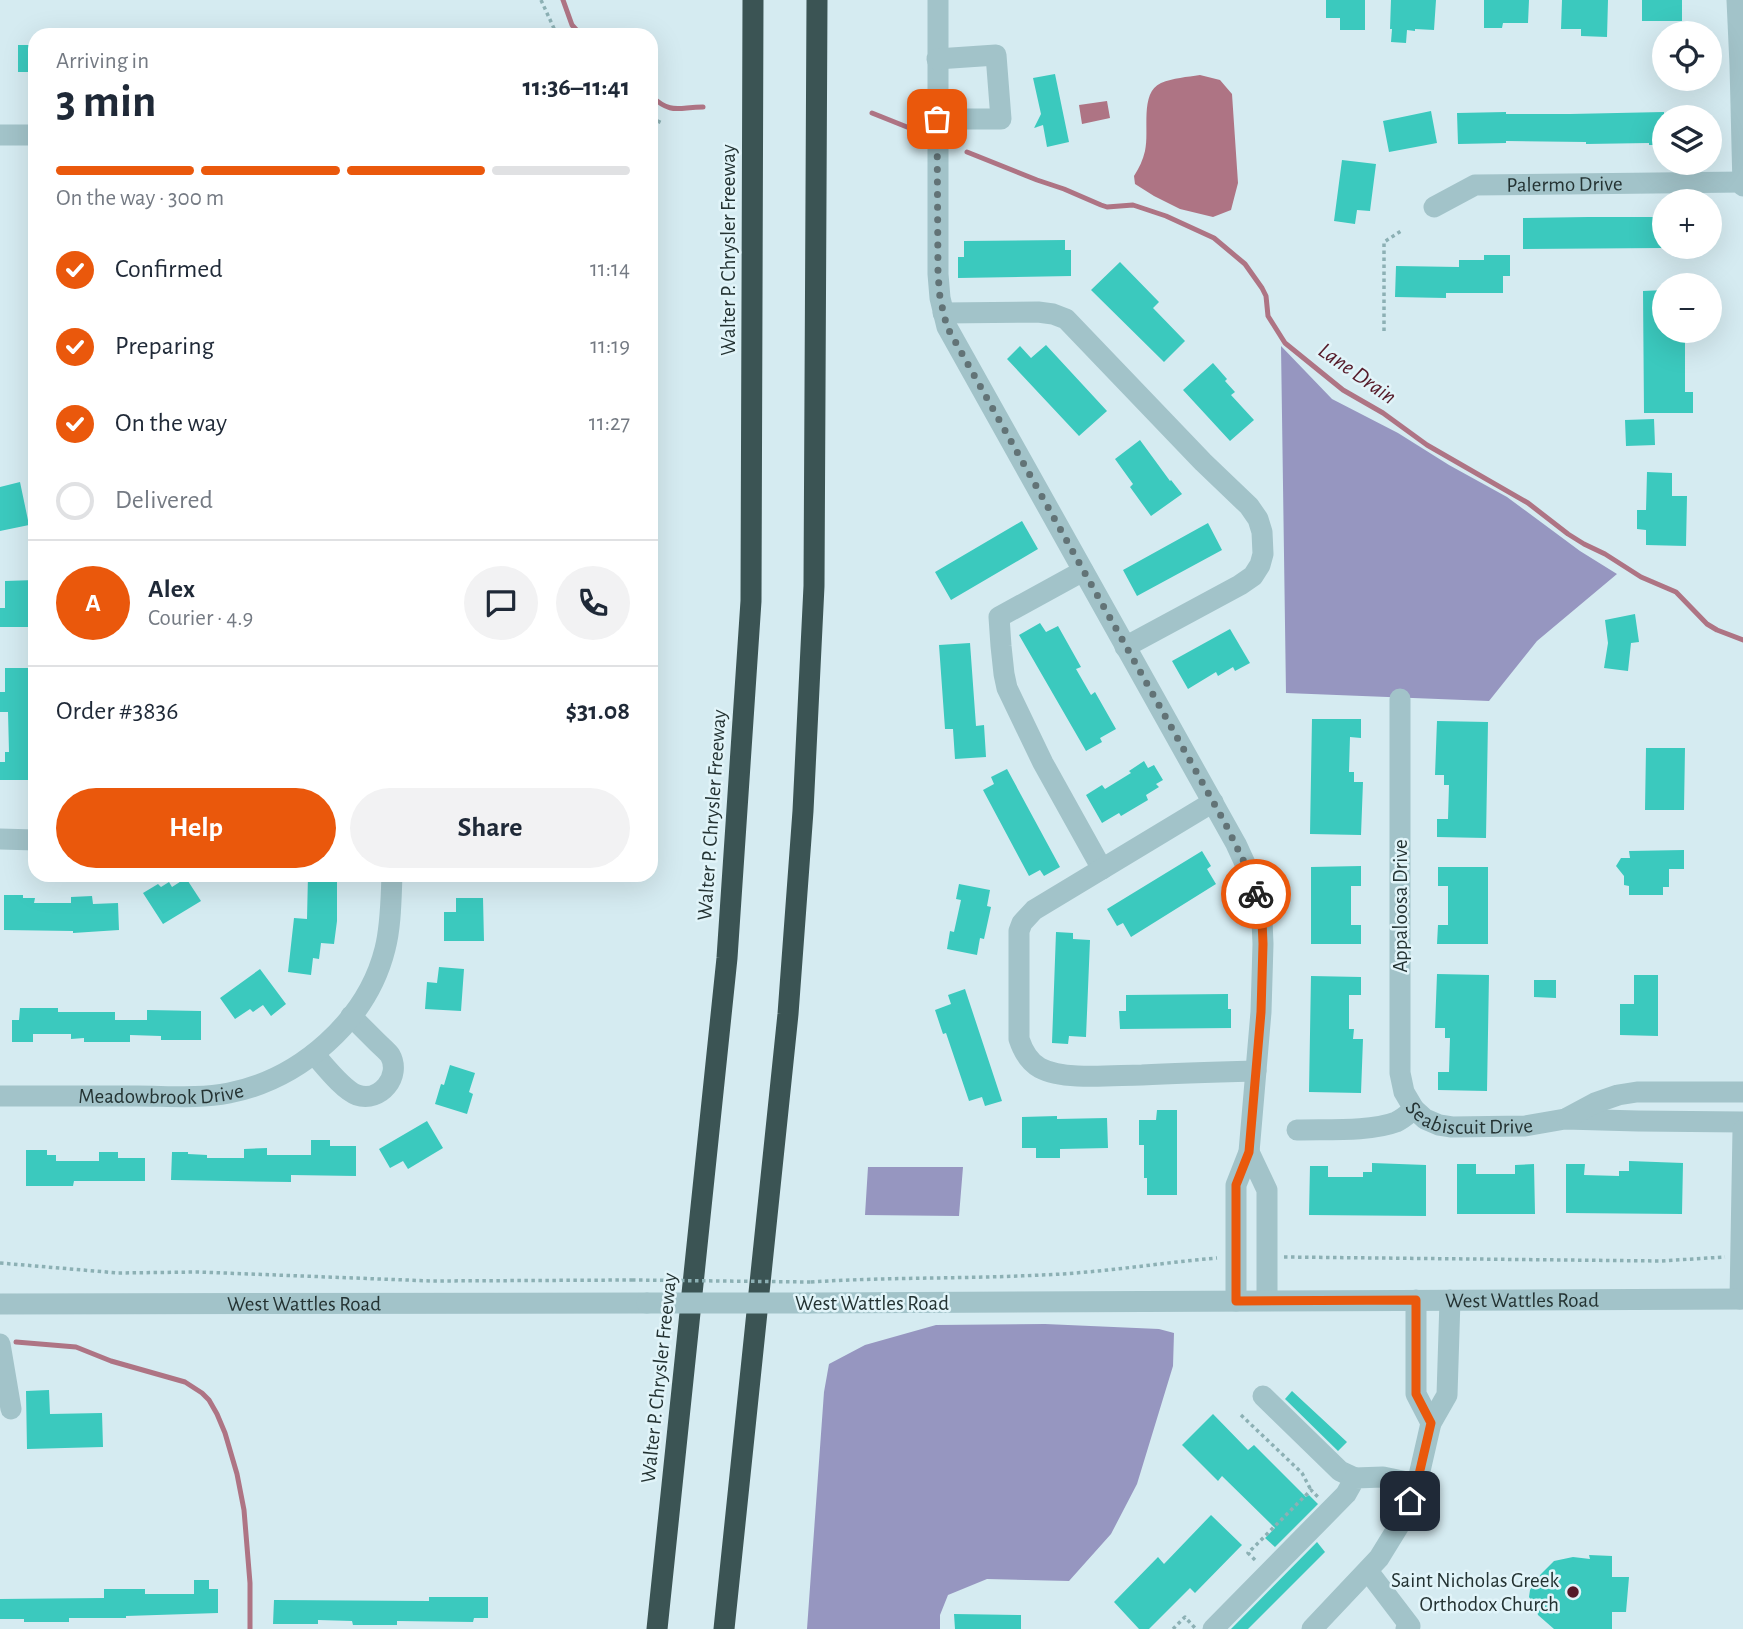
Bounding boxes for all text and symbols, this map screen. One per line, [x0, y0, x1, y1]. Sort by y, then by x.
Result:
map controls [1652, 21, 1722, 343]
button: locate [1652, 21, 1722, 91]
text: Arriving in [56, 50, 149, 73]
text: 11:36–11:41 [522, 74, 630, 100]
text: 3 min [56, 79, 156, 125]
pin [907, 89, 967, 149]
icon: bag [918, 100, 956, 138]
button: layers [1652, 105, 1722, 175]
street label: Walter P. Chrysler Freeway [718, 144, 739, 356]
street label: Palermo Drive [1506, 173, 1623, 195]
text: On the way · 300 m [56, 187, 224, 210]
button: + [1652, 189, 1722, 259]
icon: check [56, 251, 94, 289]
text: Confirmed [115, 256, 223, 282]
text: 11:14 [590, 258, 630, 281]
button: − [1652, 273, 1722, 343]
icon: check [56, 328, 94, 366]
text: Preparing [115, 333, 214, 359]
text: 11:19 [590, 335, 630, 358]
water label: Lane Drain [1314, 339, 1400, 409]
icon: check [56, 405, 94, 443]
text: On the way [115, 410, 227, 436]
text: 11:27 [589, 412, 630, 435]
text: Delivered [115, 487, 213, 513]
button: chat [464, 566, 538, 640]
button: phone [556, 566, 630, 640]
text: Alex [148, 576, 195, 602]
text: A [85, 590, 101, 616]
text: Courier · 4.9 [148, 607, 253, 630]
text: Order #3836 [56, 698, 178, 724]
text: $31.08 [565, 698, 630, 724]
street label: Walter P. Chrysler Freeway [694, 709, 730, 921]
button: Help [56, 788, 336, 868]
button: Share [350, 788, 630, 868]
street label: Appaloosa Drive [1390, 839, 1411, 973]
courier [1221, 859, 1291, 929]
icon: bike [1237, 875, 1275, 913]
street label: Meadowbrook Drive [78, 1080, 246, 1107]
street label: Seabiscuit Drive [1402, 1098, 1534, 1138]
street label: Walter P. Chrysler Freeway [638, 1272, 680, 1484]
street label: West Wattles Road [1445, 1289, 1599, 1311]
street label: West Wattles Road [227, 1293, 381, 1314]
street label: West Wattles Road [795, 1293, 949, 1314]
pin [1380, 1471, 1440, 1531]
icon: home [1391, 1482, 1429, 1520]
place label: Saint Nicholas Greek Orthodox Church [1391, 1570, 1559, 1615]
marker: Saint Nicholas Greek Orthodox Church [1565, 1584, 1581, 1600]

